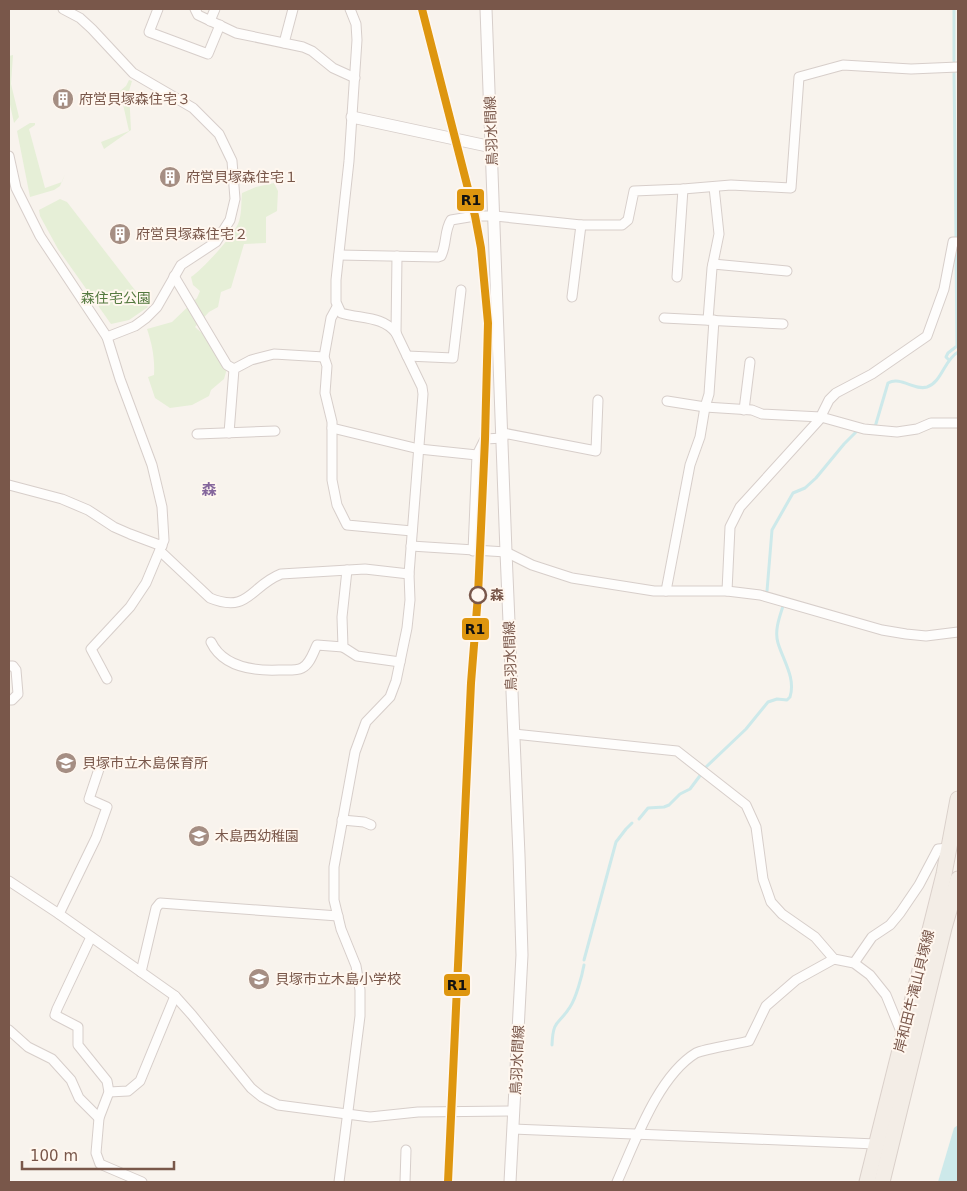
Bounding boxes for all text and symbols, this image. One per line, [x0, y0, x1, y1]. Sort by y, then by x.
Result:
building icon: 府営貝塚森住宅３ [51, 87, 75, 111]
place label: 府営貝塚森住宅３ [79, 91, 191, 107]
street label: 鳥羽水間線 [482, 96, 500, 166]
building icon: 府営貝塚森住宅１ [158, 165, 182, 189]
place label: 府営貝塚森住宅１ [186, 169, 298, 185]
line badge: R1 [456, 188, 485, 212]
text: R1 [461, 192, 481, 208]
building icon: 府営貝塚森住宅２ [108, 222, 132, 246]
place label: 府営貝塚森住宅２ [136, 226, 248, 242]
park label: 森住宅公園 [81, 290, 151, 306]
district label: 森 [201, 481, 217, 499]
marker: 森 [469, 586, 487, 604]
place label: 森 [490, 587, 504, 603]
line badge: R1 [461, 617, 490, 641]
text: R1 [465, 621, 485, 637]
street label: 鳥羽水間線 [501, 621, 519, 691]
school or university icon: 貝塚市立木島保育所 [54, 751, 78, 775]
place label: 貝塚市立木島保育所 [82, 755, 208, 771]
school or university icon: 木島西幼稚園 [187, 824, 211, 848]
place label: 木島西幼稚園 [215, 828, 299, 844]
street label: 岸和田牛滝山貝塚線 [891, 928, 937, 1054]
school or university icon: 貝塚市立木島小学校 [247, 967, 271, 991]
place label: 貝塚市立木島小学校 [275, 971, 401, 987]
line badge: R1 [443, 973, 471, 997]
text: R1 [447, 977, 467, 993]
street label: 鳥羽水間線 [507, 1025, 527, 1095]
scale bar [22, 1138, 175, 1170]
text: 100 m [30, 1147, 78, 1165]

